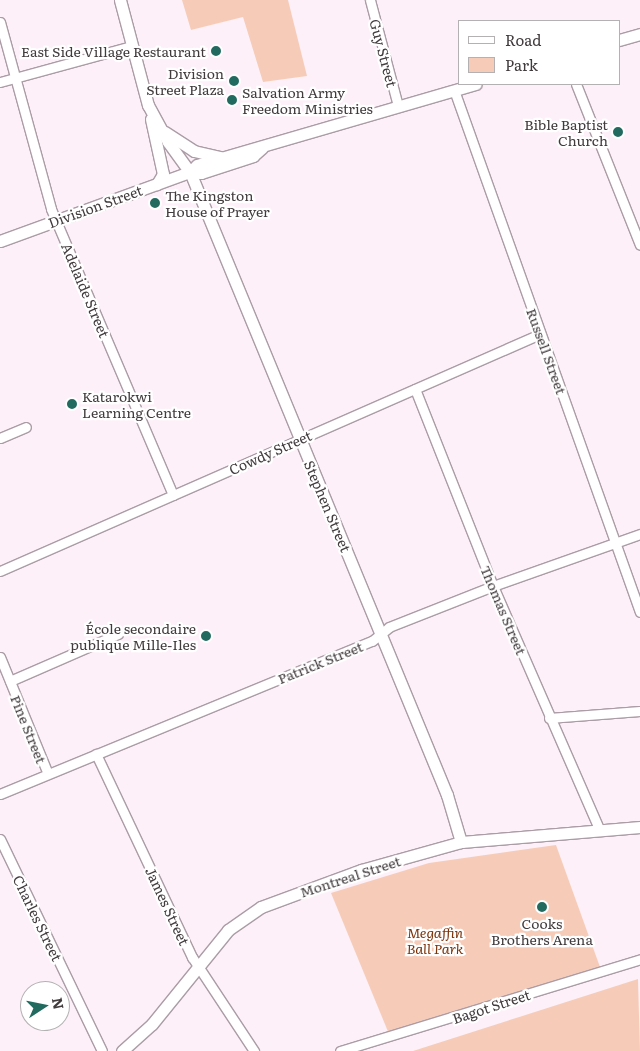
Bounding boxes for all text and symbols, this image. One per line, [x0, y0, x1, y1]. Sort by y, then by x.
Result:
street label: Guy Street [367, 17, 401, 89]
legend [458, 20, 620, 85]
text: Road [505, 28, 541, 51]
place label: East Side Village Restaurant [21, 43, 206, 59]
marker: East Side Village Restaurant [210, 45, 222, 57]
text: Park [505, 53, 538, 76]
place label: Division Street Plaza [146, 65, 224, 98]
marker: Division Street Plaza [228, 75, 240, 87]
place label: Salvation Army Freedom Ministries [242, 84, 373, 116]
marker: Salvation Army Freedom Ministries [226, 94, 238, 106]
place label: Bible Baptist Church [524, 116, 608, 148]
marker: Bible Baptist Church [612, 126, 624, 138]
street label: Division Street [46, 181, 144, 231]
place label: The Kingston House of Prayer [165, 187, 270, 220]
marker: The Kingston House of Prayer [149, 197, 161, 209]
street label: Adelaide Street [59, 240, 113, 340]
street label: Russell Street [524, 306, 570, 396]
place label: Katarokwi Learning Centre [82, 388, 191, 421]
marker: Katarokwi Learning Centre [66, 398, 78, 410]
street label: Cowdy Street [226, 426, 314, 478]
street label: Stephen Street [301, 458, 355, 554]
street label: Thomas Street [478, 563, 530, 657]
place label: École secondaire publique Mille-Iles [70, 620, 196, 652]
marker: École secondaire publique Mille-Iles [200, 630, 212, 642]
street label: Patrick Street [275, 637, 365, 687]
street label: Pine Street [8, 692, 50, 766]
street label: Montreal Street [298, 852, 402, 900]
street label: James Street [143, 864, 193, 948]
street label: Charles Street [10, 872, 66, 964]
marker: Cooks Brothers Arena [536, 901, 548, 913]
place label: Cooks Brothers Arena [491, 915, 593, 948]
park label: Megaffin Ball Park [407, 924, 463, 956]
north arrow [20, 981, 70, 1031]
street label: Bagot Street [450, 986, 532, 1026]
text: N [48, 996, 70, 1011]

